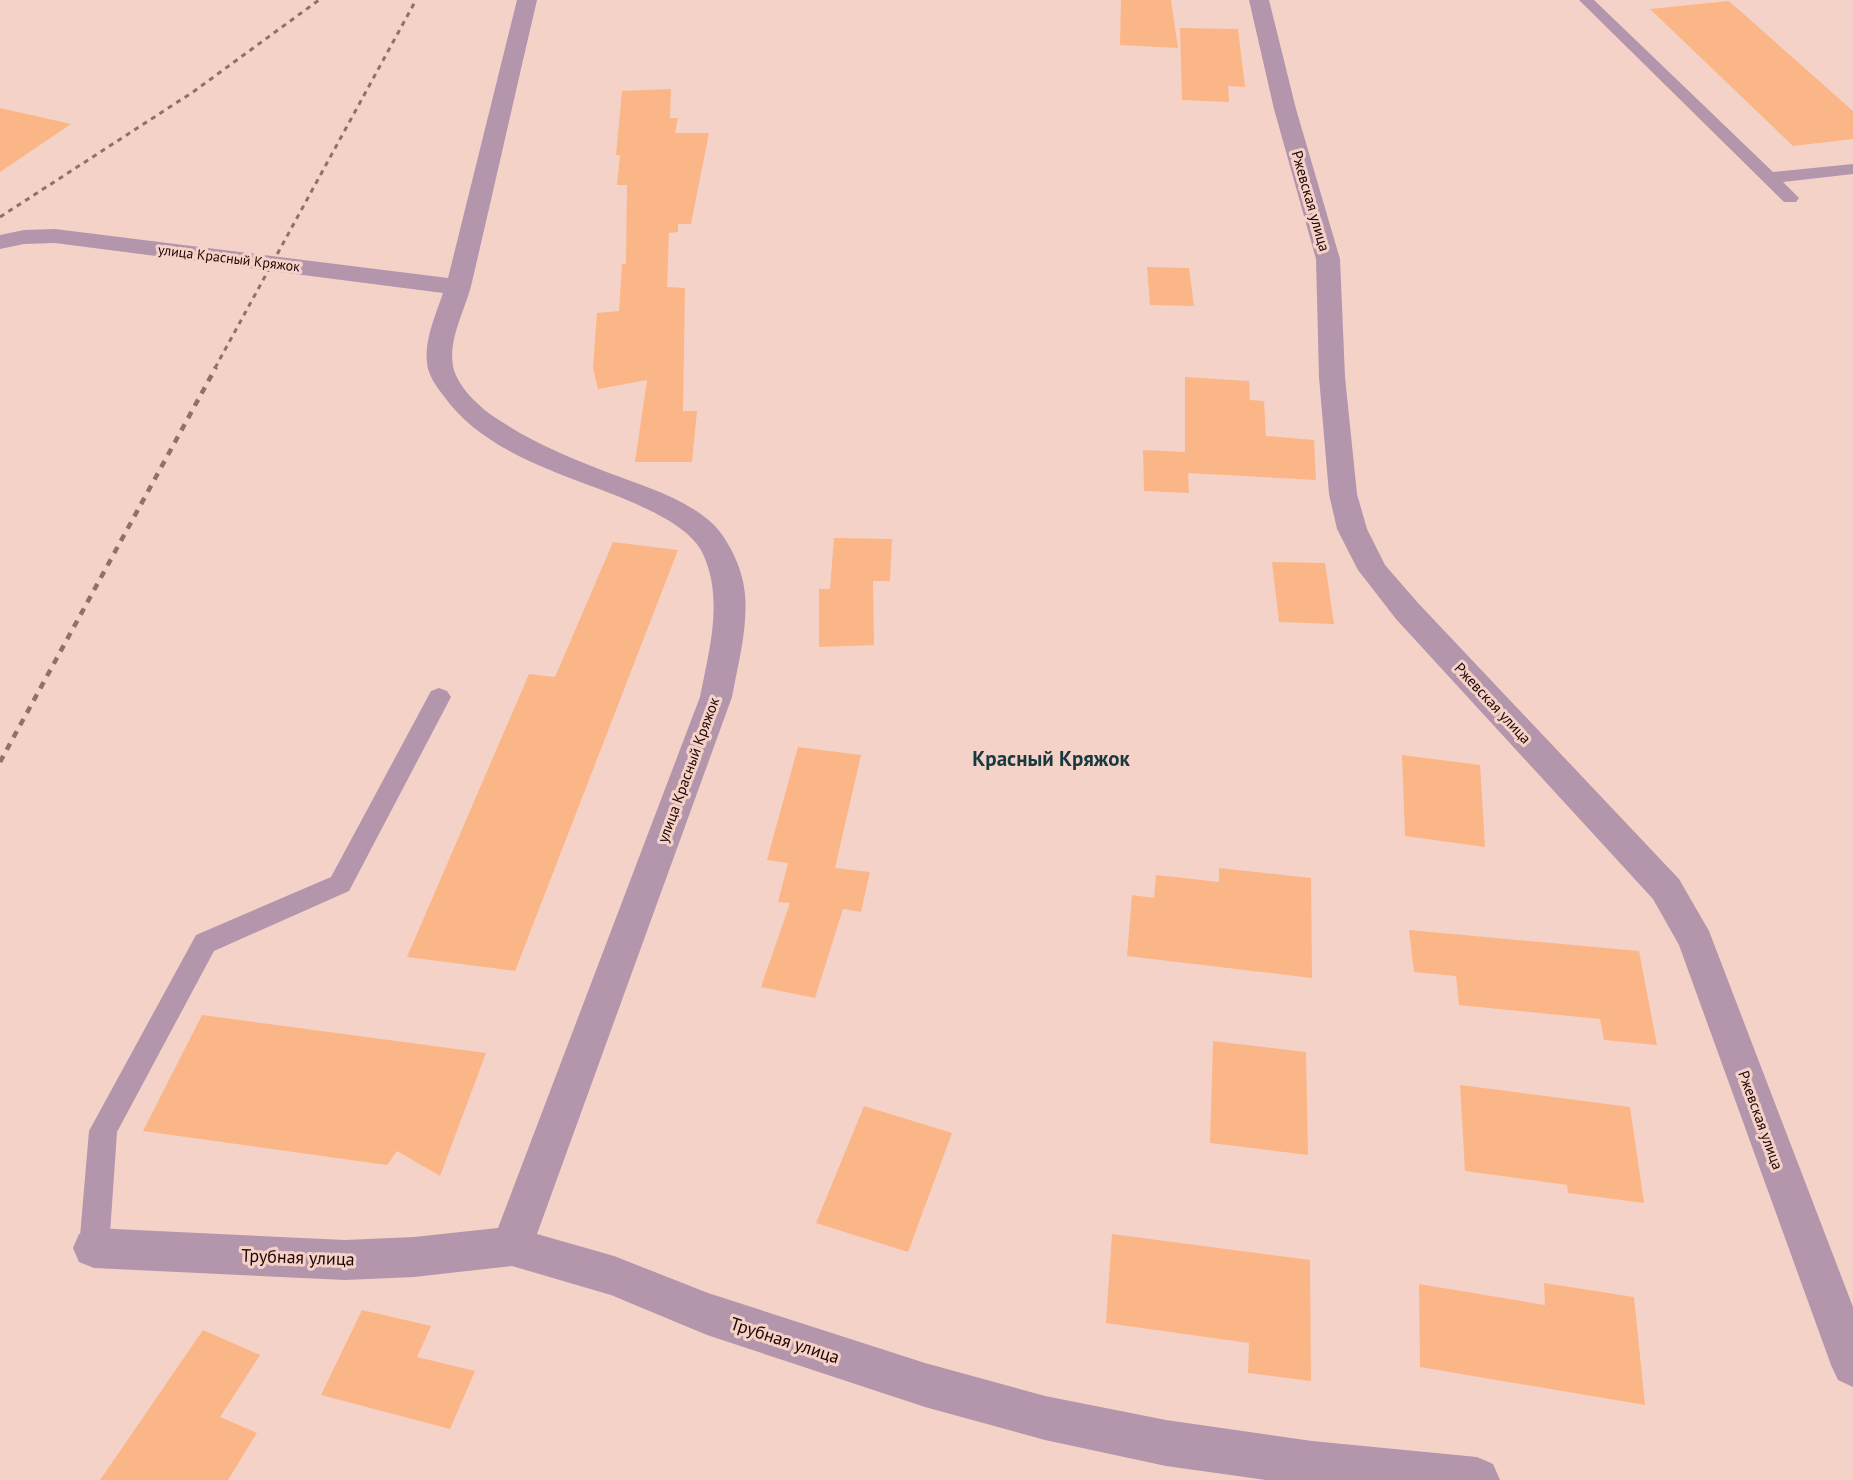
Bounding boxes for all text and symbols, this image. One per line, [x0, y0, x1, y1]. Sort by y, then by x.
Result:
street label: Ржевская улица [1288, 148, 1334, 254]
street label: улица Красный Кряжок [157, 240, 301, 276]
street label: Ржевская улица [1451, 659, 1535, 747]
street label: улица Красный Кряжок [653, 694, 723, 845]
district label: Красный Кряжок [972, 745, 1130, 772]
street label: Ржевская улица [1734, 1068, 1788, 1172]
street label: Трубная улица [241, 1244, 355, 1270]
street label: Трубная улица [728, 1312, 842, 1368]

